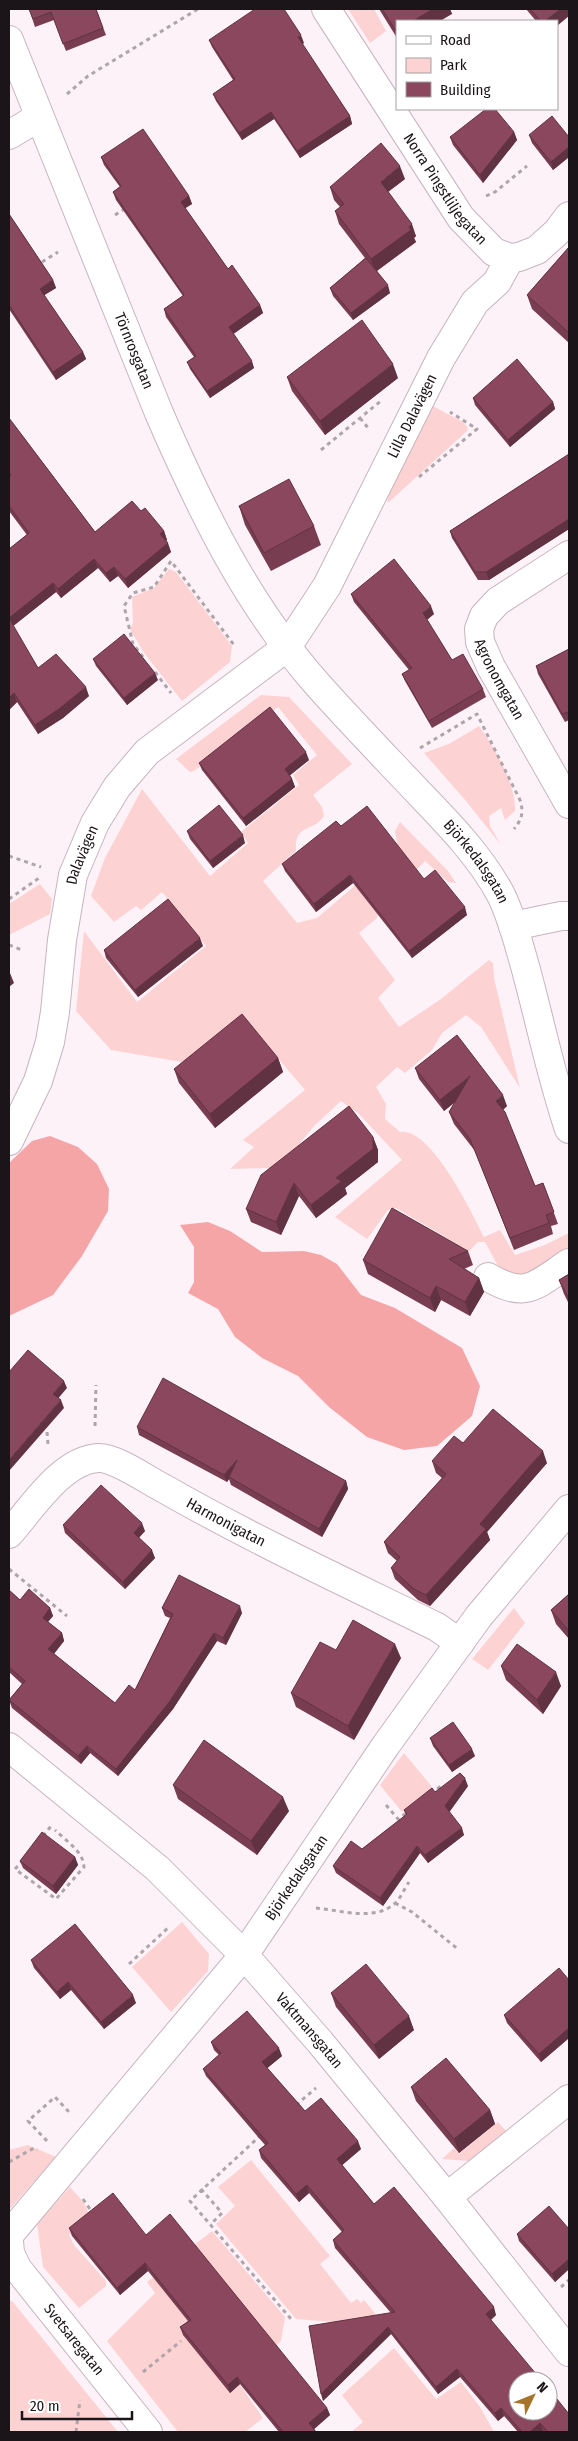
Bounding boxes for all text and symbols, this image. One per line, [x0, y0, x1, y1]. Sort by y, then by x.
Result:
legend [396, 20, 558, 110]
text: Road [440, 31, 471, 49]
text: Park [440, 56, 467, 74]
text: Building [440, 81, 491, 99]
street label: Norra Pingstliljegatan [400, 130, 491, 248]
street label: Törnrosgatan [111, 310, 157, 392]
street label: Lilla Dalavägen [383, 371, 441, 461]
street label: Agronomgatan [471, 636, 528, 723]
street label: Björkedalsgatan [440, 816, 513, 906]
street label: Dalavägen [63, 823, 102, 886]
street label: Harmonigatan [183, 1494, 269, 1551]
street label: Björkedalsgatan [261, 1831, 332, 1924]
street label: Vaktmansgatan [272, 1989, 347, 2072]
street label: Svetsaregatan [40, 2300, 108, 2379]
north arrow [508, 2371, 558, 2421]
text: N [533, 2379, 551, 2396]
scale bar [22, 2388, 132, 2420]
text: 20 m [30, 2397, 60, 2415]

